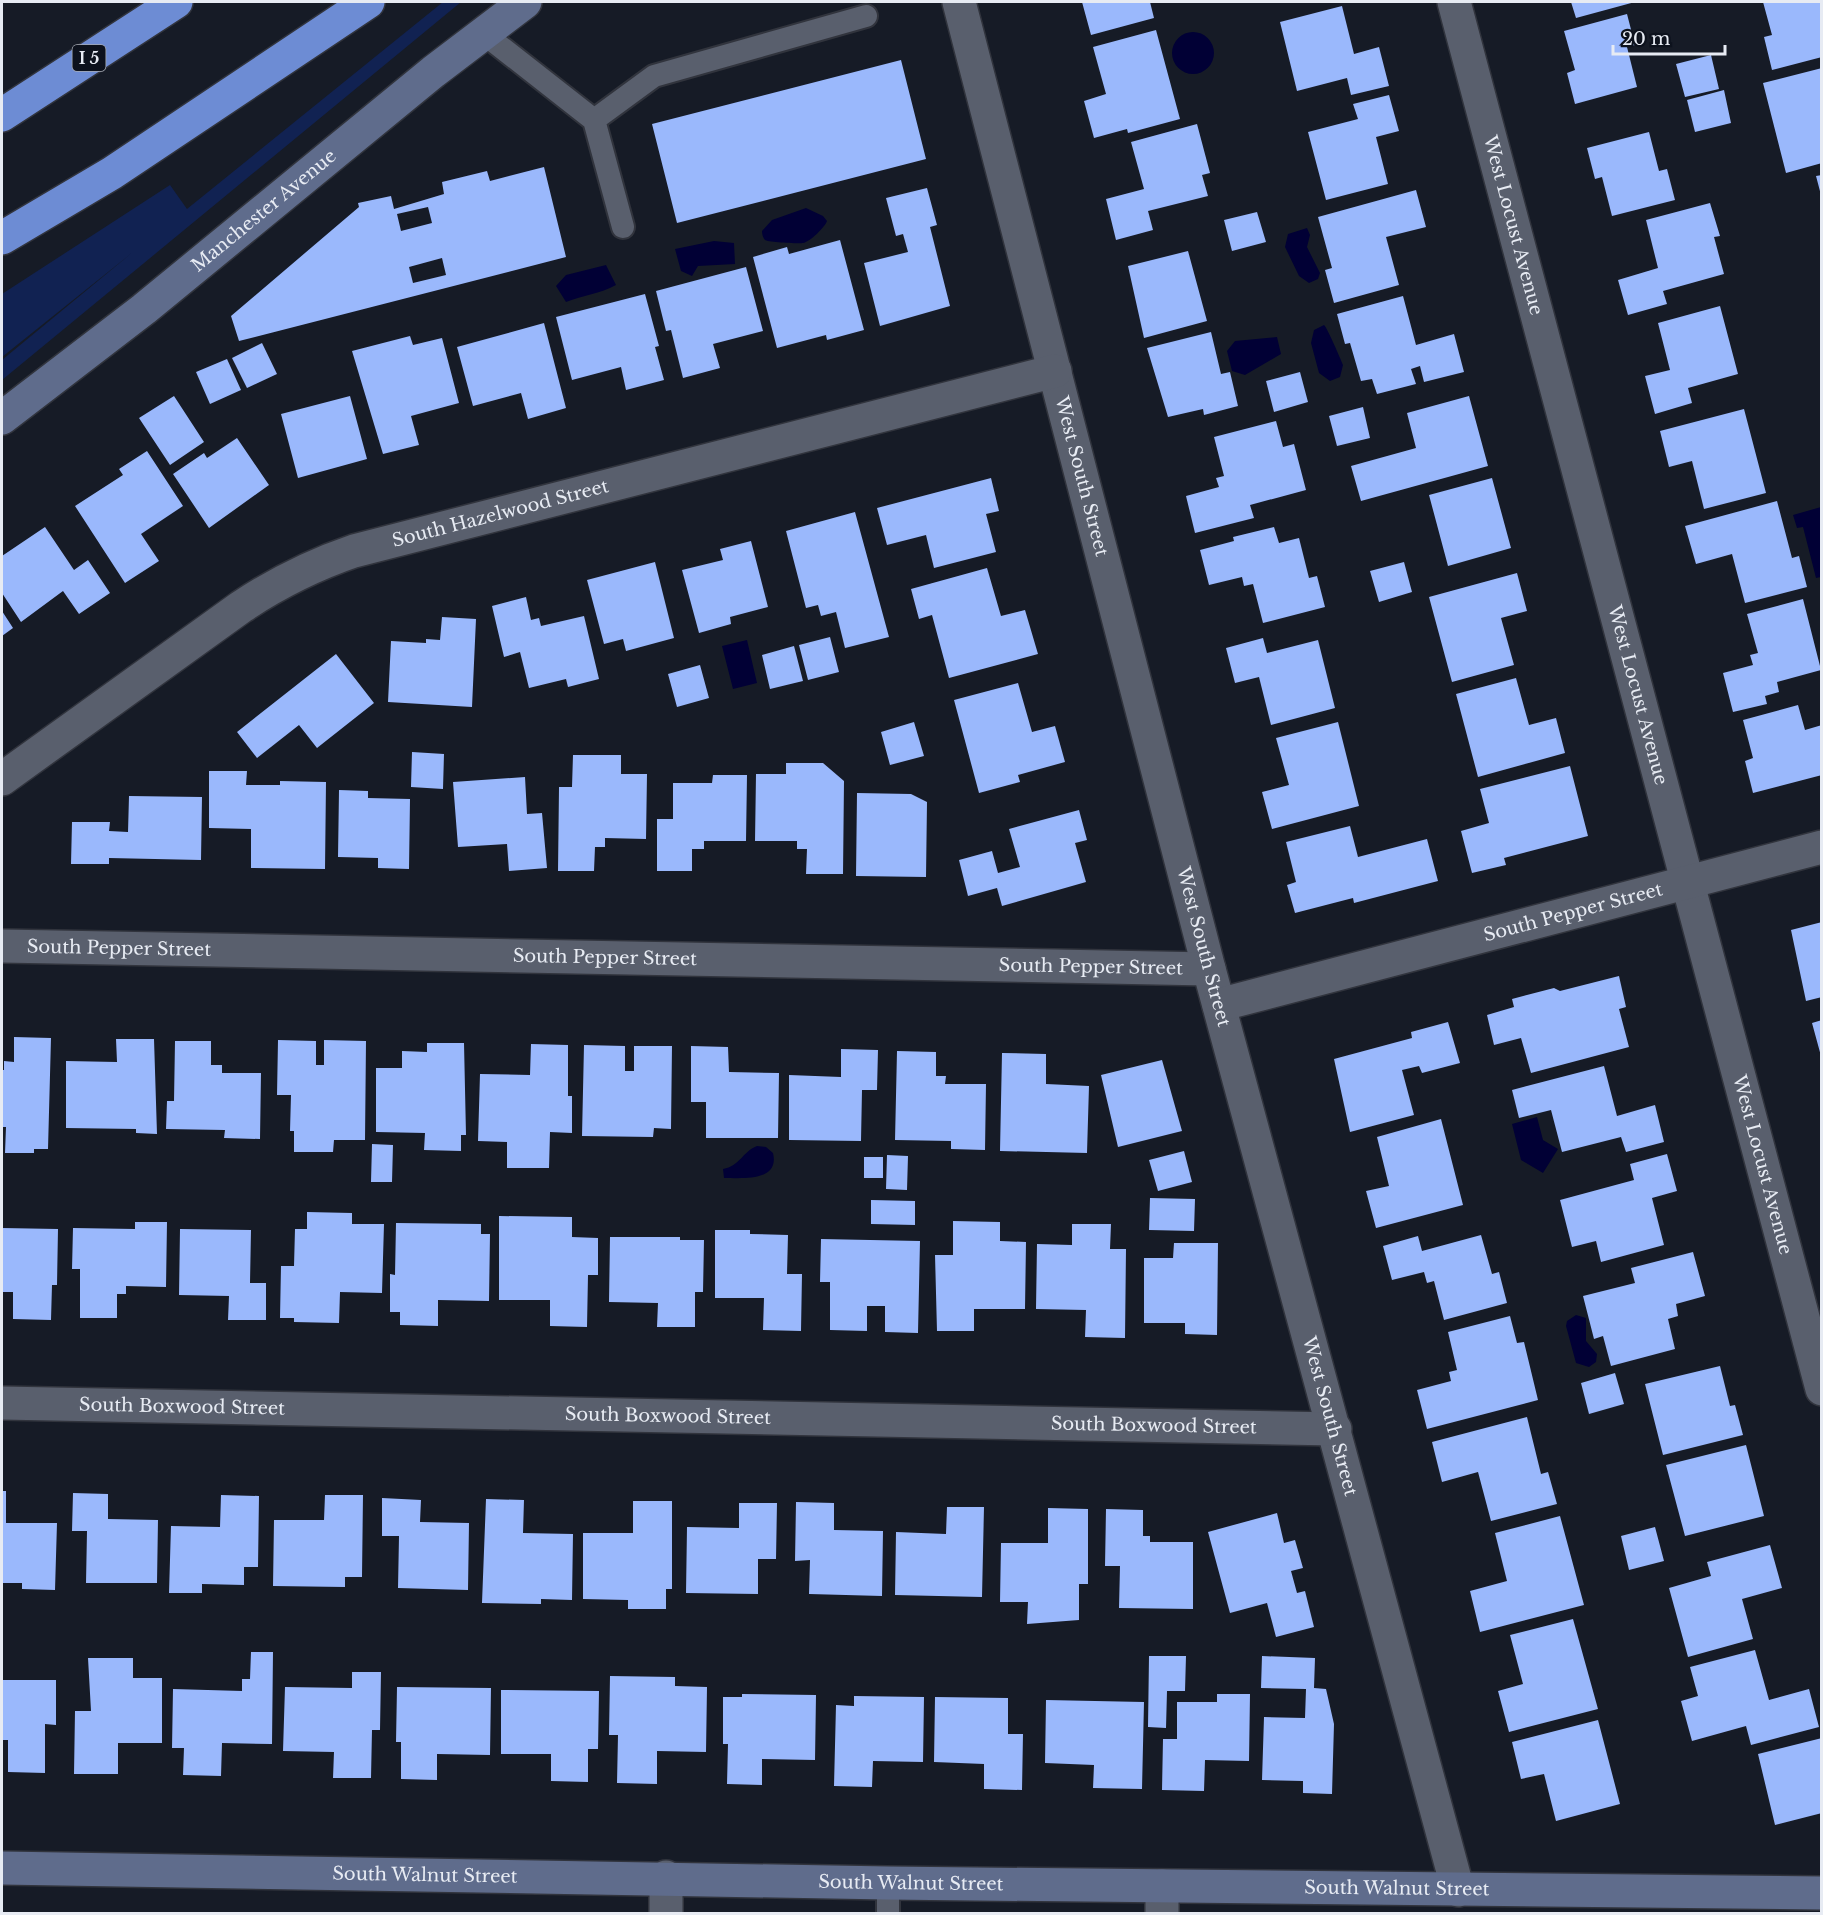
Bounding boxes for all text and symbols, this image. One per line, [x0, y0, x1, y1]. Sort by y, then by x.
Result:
scale bar [1613, 18, 1726, 56]
text: 20 m [1622, 28, 1670, 50]
road number: I 5 [72, 45, 106, 71]
street label: West Locust Avenue [1479, 132, 1548, 317]
street label: Manchester Avenue [187, 145, 341, 277]
street label: West South Street [1050, 393, 1113, 559]
street label: South Hazelwood Street [390, 475, 611, 552]
street label: West Locust Avenue [1603, 602, 1672, 787]
street label: West South Street [1172, 864, 1235, 1029]
street label: South Pepper Street [1481, 878, 1665, 946]
street label: South Pepper Street [27, 935, 212, 961]
street label: South Pepper Street [513, 945, 697, 970]
street label: South Pepper Street [998, 954, 1183, 980]
street label: West Locust Avenue [1728, 1072, 1797, 1257]
street label: West South Street [1298, 1333, 1362, 1499]
street label: South Boxwood Street [79, 1394, 285, 1420]
street label: South Boxwood Street [565, 1403, 771, 1429]
street label: South Boxwood Street [1051, 1412, 1257, 1438]
street label: South Walnut Street [332, 1863, 518, 1888]
street label: South Walnut Street [818, 1871, 1004, 1895]
street label: South Walnut Street [1304, 1876, 1490, 1900]

